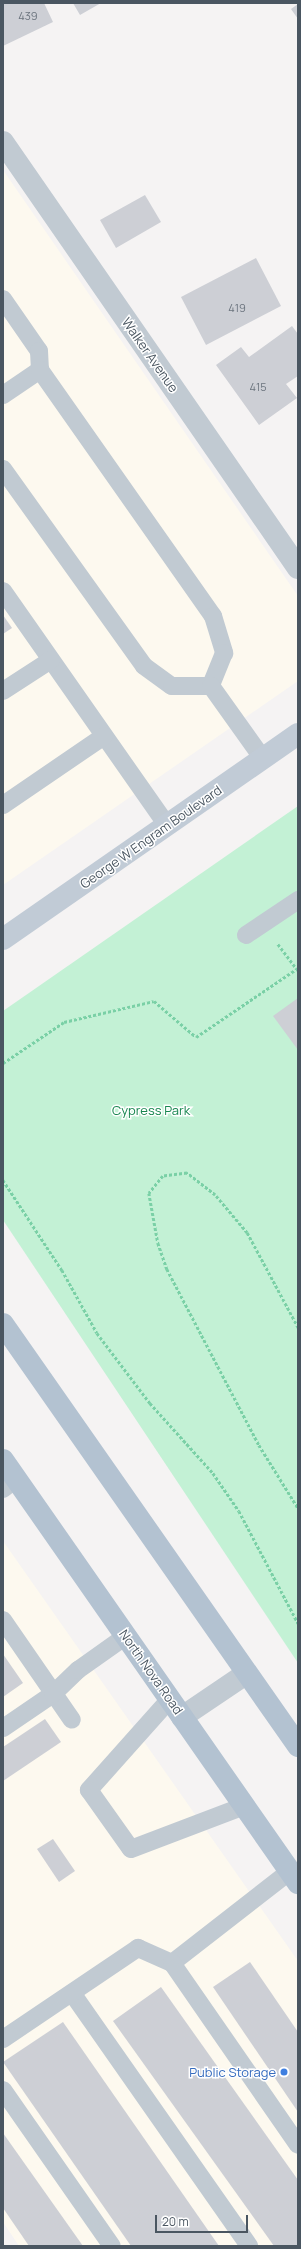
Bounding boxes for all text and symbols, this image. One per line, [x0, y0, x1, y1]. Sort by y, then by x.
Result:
house number: 439 [18, 9, 38, 23]
house number: 419 [228, 301, 246, 315]
street label: Walker Avenue [119, 315, 181, 395]
house number: 415 [249, 380, 267, 394]
street label: George W Engram Boulevard [77, 782, 225, 892]
park label: Cypress Park [112, 1102, 190, 1118]
street label: North Nova Road [116, 1627, 186, 1717]
place label: Public Storage [189, 2064, 276, 2080]
marker: Public Storage [279, 2067, 289, 2077]
scale bar [157, 2207, 250, 2233]
text: 20 m [162, 2213, 189, 2230]

